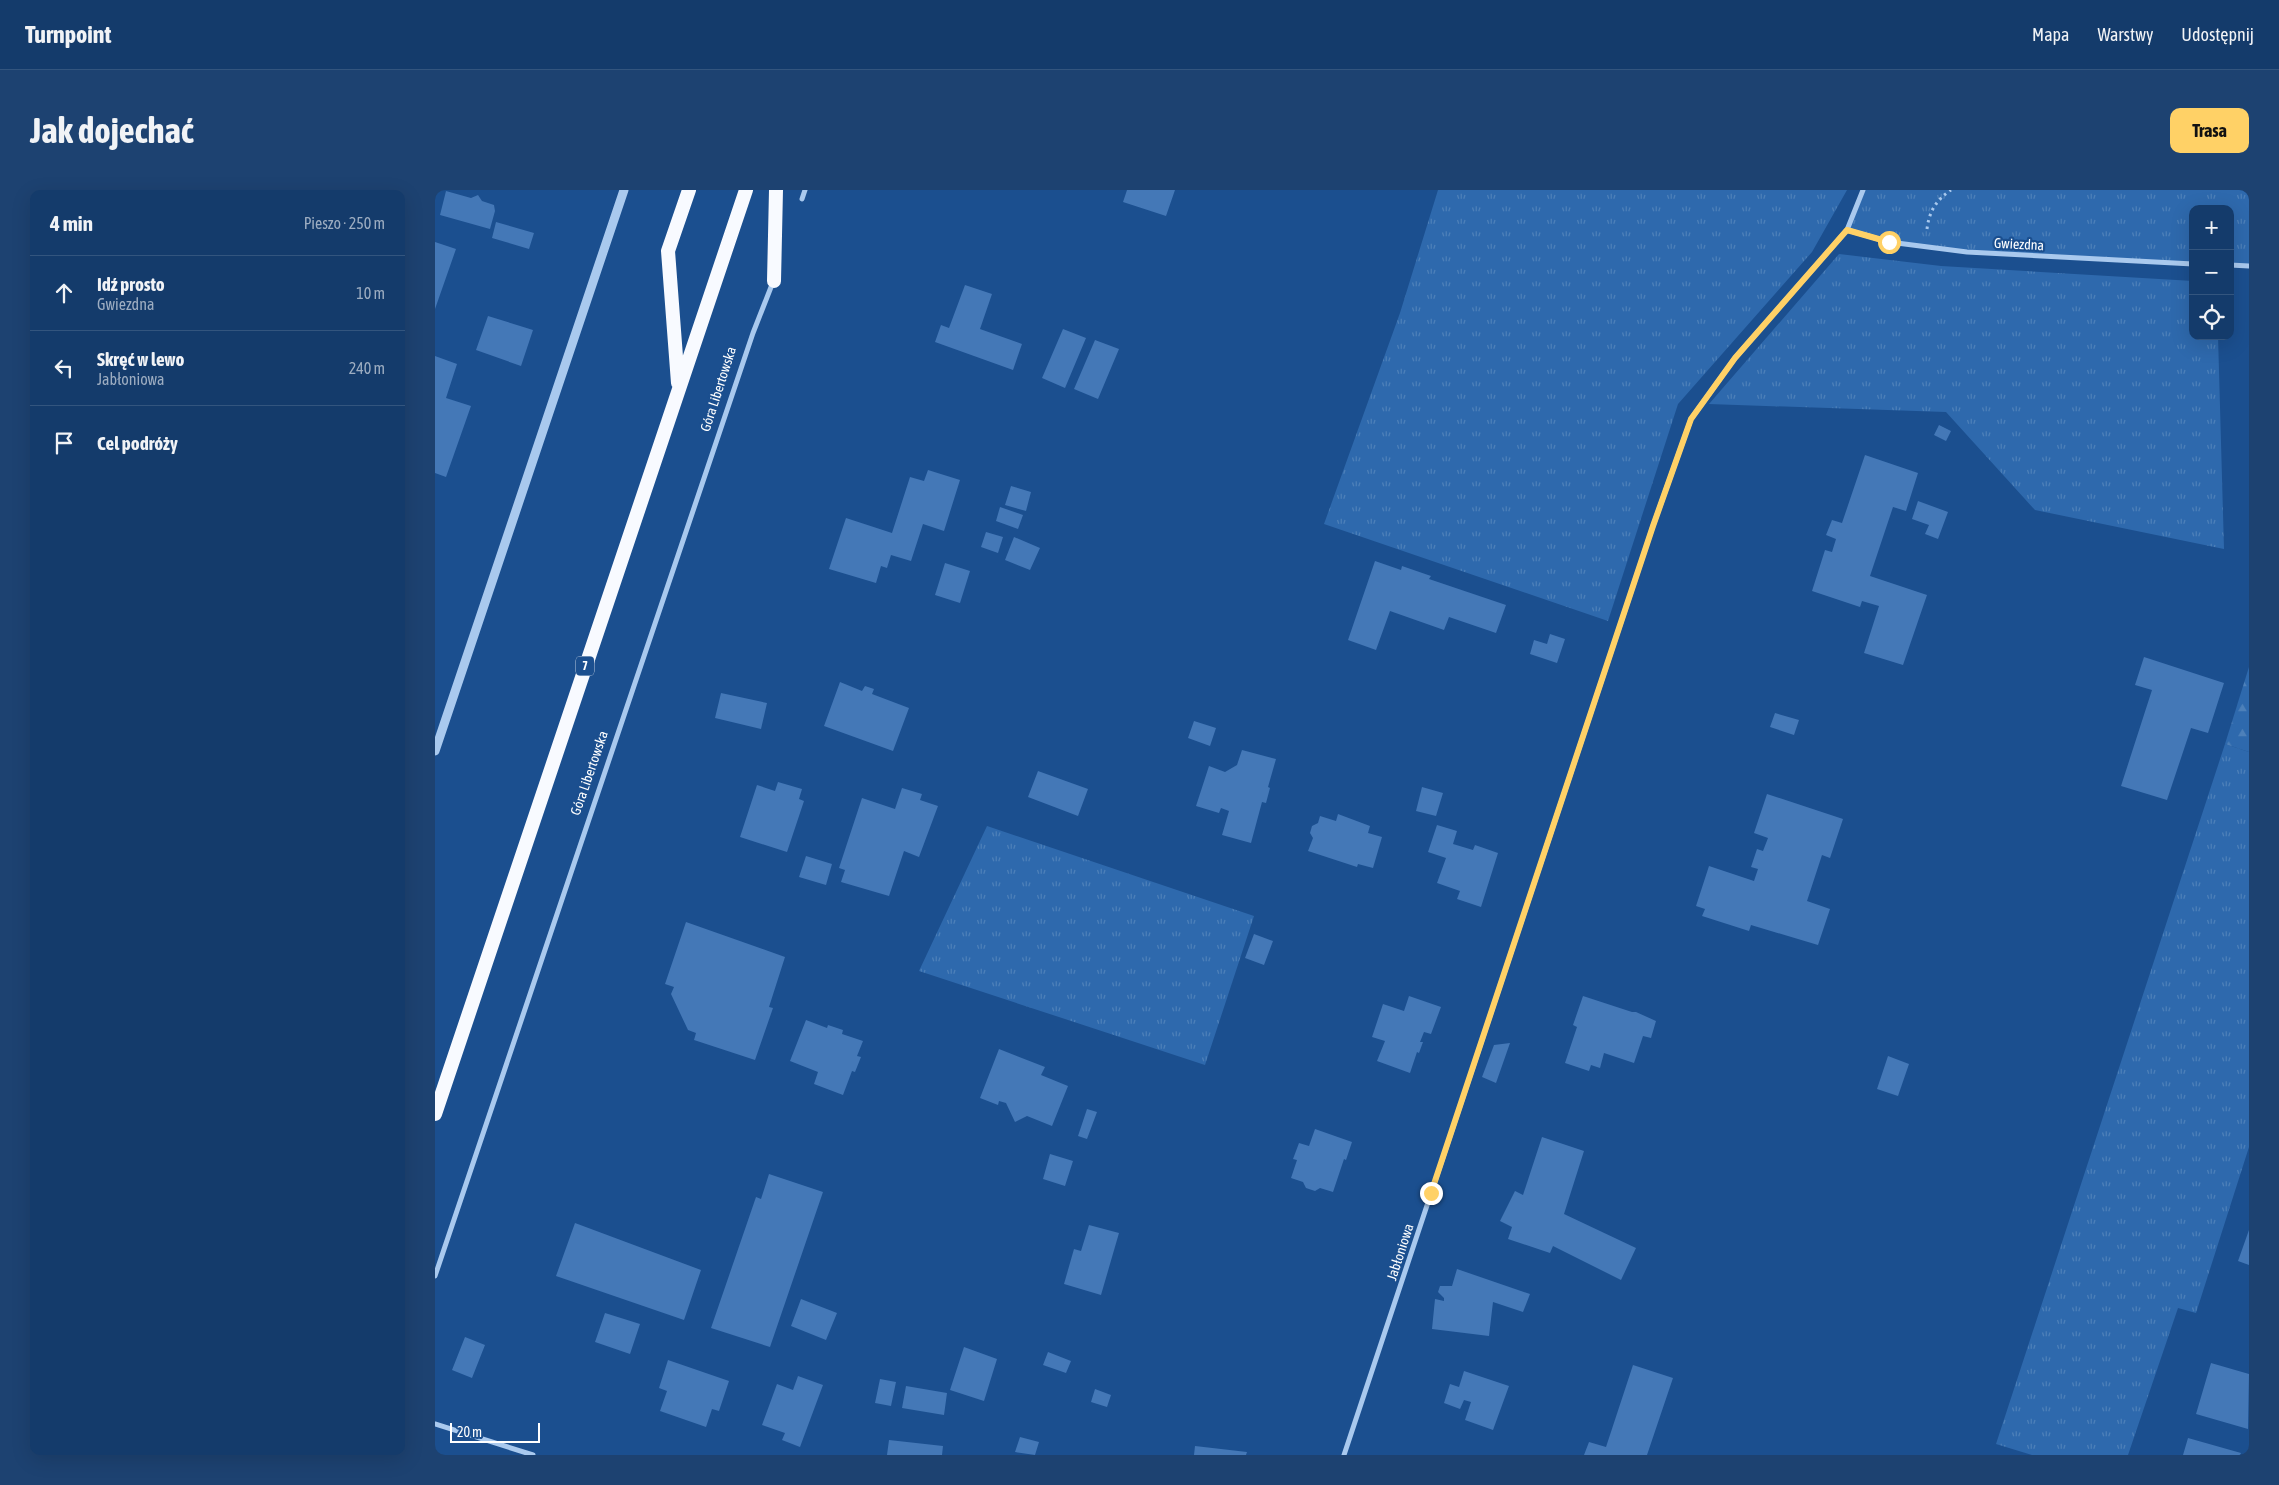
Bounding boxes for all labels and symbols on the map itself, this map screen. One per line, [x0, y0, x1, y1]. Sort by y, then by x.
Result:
route start [1878, 231, 1901, 254]
street label: Gwiezdna [1994, 235, 2044, 253]
street label: Góra Libertowska [697, 345, 739, 433]
road number: 7 [576, 656, 594, 676]
street label: Góra Libertowska [567, 729, 611, 817]
route end [1420, 1182, 1443, 1205]
street label: Jabłoniowa [1383, 1221, 1417, 1283]
scale bar [450, 1420, 540, 1443]

